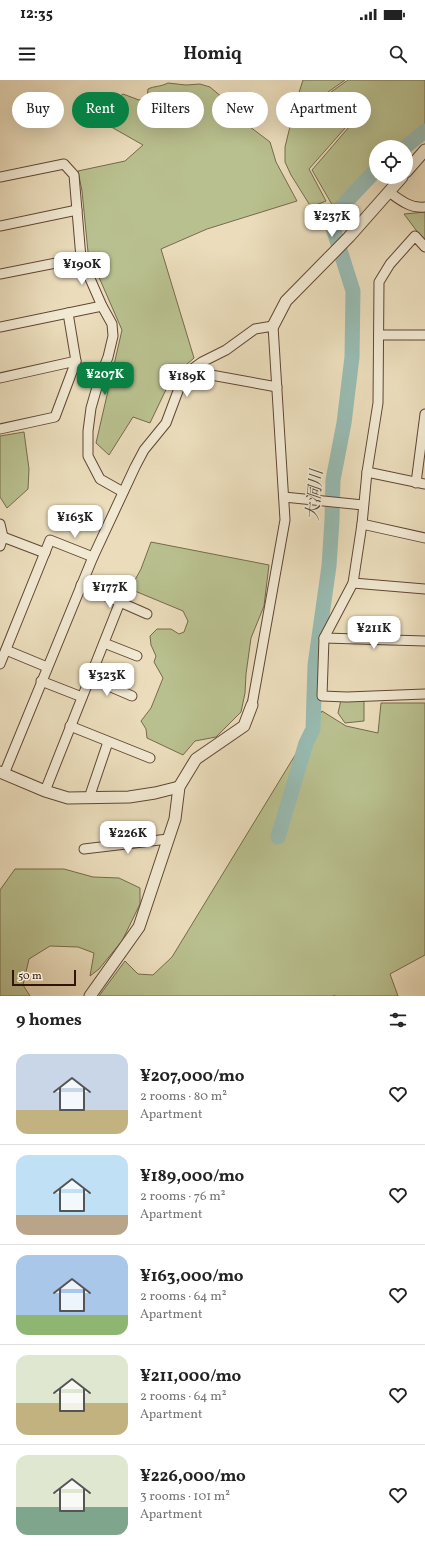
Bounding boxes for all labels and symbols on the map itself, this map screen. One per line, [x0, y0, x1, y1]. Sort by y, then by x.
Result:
pin: ¥237K [304, 204, 360, 238]
pin: ¥190K [54, 252, 110, 286]
pin: ¥207K [77, 362, 133, 396]
pin: ¥189K [159, 364, 215, 398]
water label: 大洞川 [302, 467, 329, 522]
pin: ¥163K [47, 505, 103, 539]
pin: ¥177K [82, 575, 138, 609]
pin: ¥211K [346, 616, 402, 650]
pin: ¥323K [79, 663, 135, 697]
pin: ¥226K [100, 821, 156, 855]
scale bar [12, 968, 76, 987]

